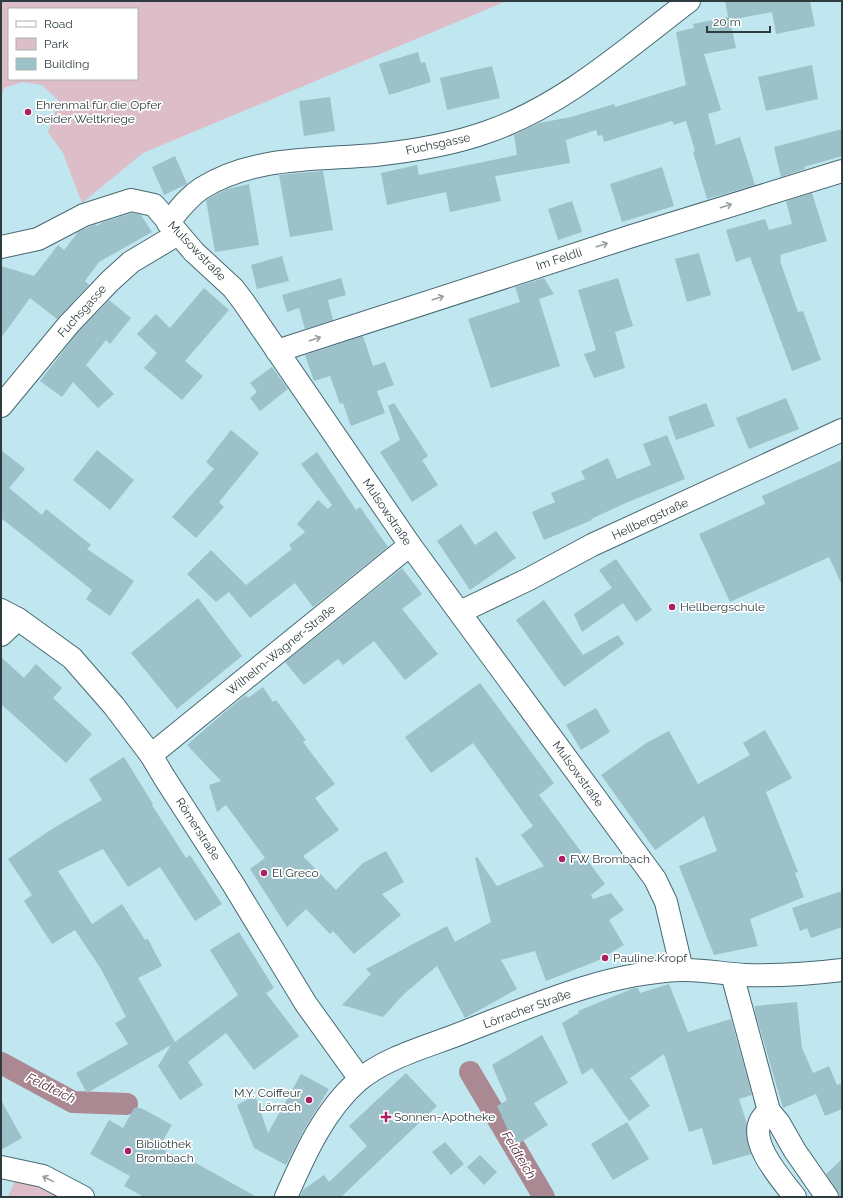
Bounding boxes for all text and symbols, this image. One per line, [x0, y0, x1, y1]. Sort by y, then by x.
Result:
legend [8, 8, 138, 80]
scale bar [707, 8, 770, 34]
text: 20 m [713, 15, 741, 29]
text: Road [44, 17, 73, 31]
text: Park [44, 37, 69, 51]
text: Building [44, 57, 90, 71]
place label: Ehrenmal für die Opfer beider Weltkriege [36, 98, 162, 126]
marker: Ehrenmal für die Opfer beider Weltkriege [23, 107, 33, 117]
street label: Fuchsgasse [404, 130, 472, 158]
one-way arrow [719, 202, 732, 209]
street label: Mulsowstraße [165, 218, 229, 284]
one-way arrow [595, 241, 608, 248]
street label: Im Feldli [534, 245, 584, 273]
street label: Fuchsgasse [55, 282, 109, 340]
one-way arrow [432, 294, 444, 302]
one-way arrow [308, 334, 320, 342]
street label: Mulsowstraße [360, 476, 414, 548]
street label: Hellbergstraße [610, 495, 690, 543]
place label: Hellbergschule [680, 600, 765, 614]
street label: Wilhelm-Wagner-Straße [224, 602, 338, 698]
marker: Hellbergschule [667, 602, 677, 612]
street label: Mulsowstraße [550, 739, 606, 809]
street label: Römerstraße [173, 795, 223, 863]
place label: FW Brombach [570, 852, 650, 866]
marker: FW Brombach [557, 854, 567, 864]
place label: El Greco [272, 866, 319, 880]
marker: El Greco [259, 868, 269, 878]
place label: Pauline Kropf [613, 951, 688, 965]
marker: Pauline Kropf [600, 953, 610, 963]
street label: Lörracher Straße [481, 987, 573, 1031]
water label: Feldteich [24, 1070, 78, 1106]
place label: M.Y. Coiffeur Lörrach [234, 1086, 302, 1114]
marker: M.Y. Coiffeur Lörrach [304, 1095, 314, 1105]
place label: Sonnen-Apotheke [394, 1110, 495, 1124]
marker: Sonnen-Apotheke [381, 1112, 391, 1122]
water label: Feldteich [499, 1128, 539, 1182]
place label: Bibliothek Brombach [136, 1137, 194, 1165]
marker: Bibliothek Brombach [123, 1146, 133, 1156]
one-way arrow [42, 1175, 54, 1182]

